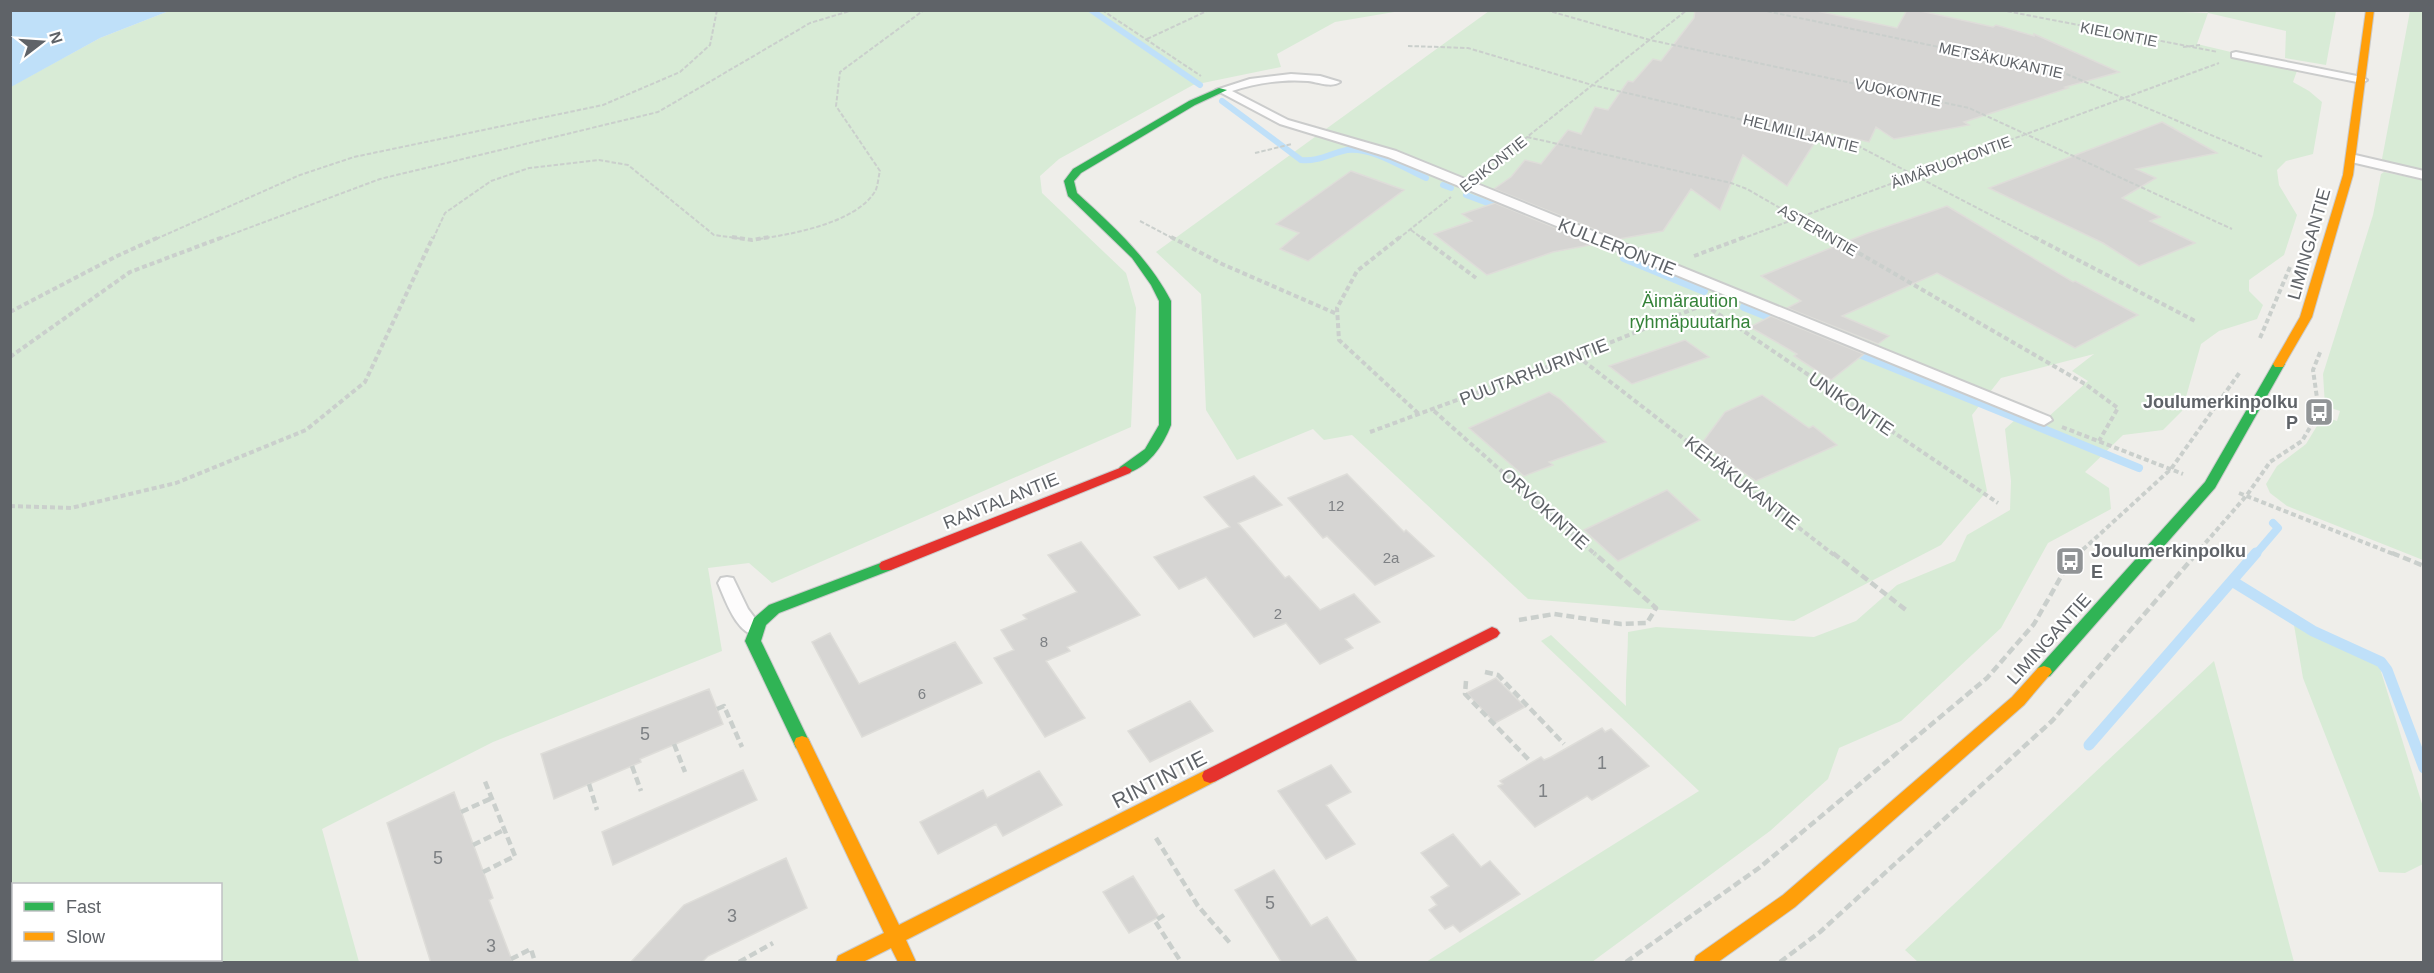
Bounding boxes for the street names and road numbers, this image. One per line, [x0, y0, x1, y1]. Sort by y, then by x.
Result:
street label: KIELONTIE [2079, 18, 2159, 50]
street label: METSÄKUKANTIE [1937, 39, 2065, 81]
street label: VUOKONTIE [1853, 75, 1943, 109]
street label: HELMILILJANTIE [1742, 110, 1860, 156]
street label: ÄIMÄRUOHONTIE [1889, 132, 2013, 192]
street label: ESIKONTIE [1456, 133, 1530, 195]
street label: LIMINGANTIE [2284, 186, 2334, 302]
street label: ASTERINTIE [1775, 201, 1861, 259]
street label: KULLERONTIE [1555, 214, 1679, 280]
street label: PUUTARHURINTIE [1457, 334, 1611, 410]
street label: UNIKONTIE [1805, 368, 1897, 440]
street label: KEHÄKUKANTIE [1681, 432, 1803, 534]
street label: ORVOKINTIE [1497, 465, 1593, 553]
street label: RANTALANTIE [940, 469, 1062, 533]
street label: LIMINGANTIE [2003, 590, 2095, 688]
street label: RINTINTIE [1108, 745, 1210, 813]

